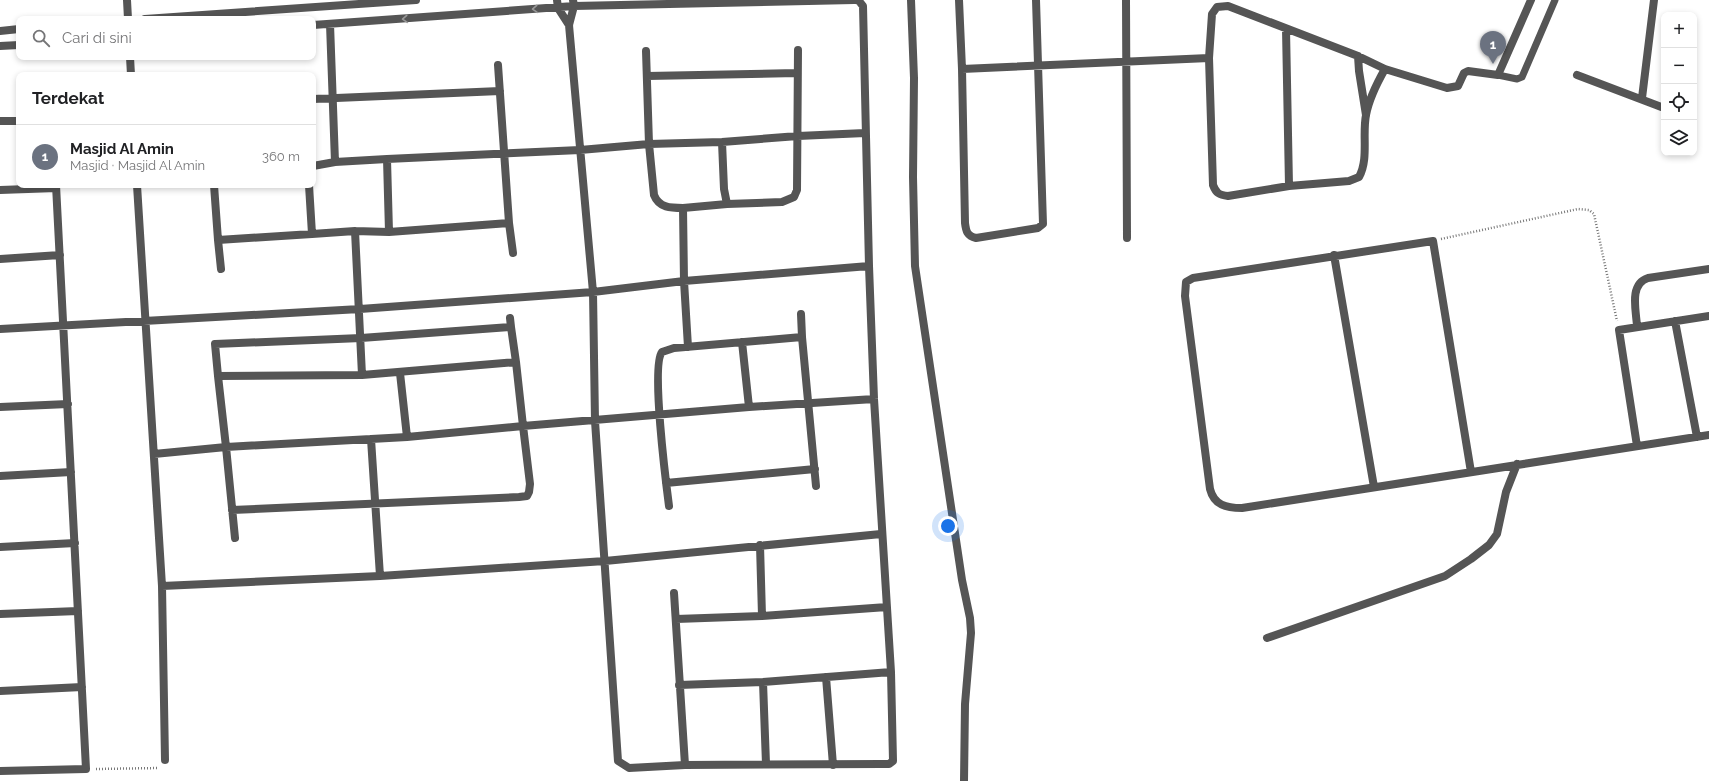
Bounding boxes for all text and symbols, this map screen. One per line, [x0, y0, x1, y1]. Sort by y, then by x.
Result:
one-way arrow [532, 5, 538, 14]
map controls [1661, 12, 1697, 156]
button: + [1661, 12, 1697, 48]
one-way arrow [402, 14, 408, 23]
search box [16, 16, 316, 60]
icon: search [30, 27, 52, 49]
text: Cari di sini [62, 29, 132, 47]
pin: 1 [1480, 31, 1506, 64]
button: − [1661, 48, 1697, 84]
button: locate [1661, 84, 1697, 120]
text: Terdekat [32, 88, 104, 108]
button: layers [1661, 120, 1697, 156]
text: Masjid Al Amin [70, 140, 174, 158]
text: 1 [42, 149, 48, 164]
text: 360 m [262, 149, 300, 164]
text: Masjid · Masjid Al Amin [70, 158, 205, 173]
your location [938, 516, 958, 536]

